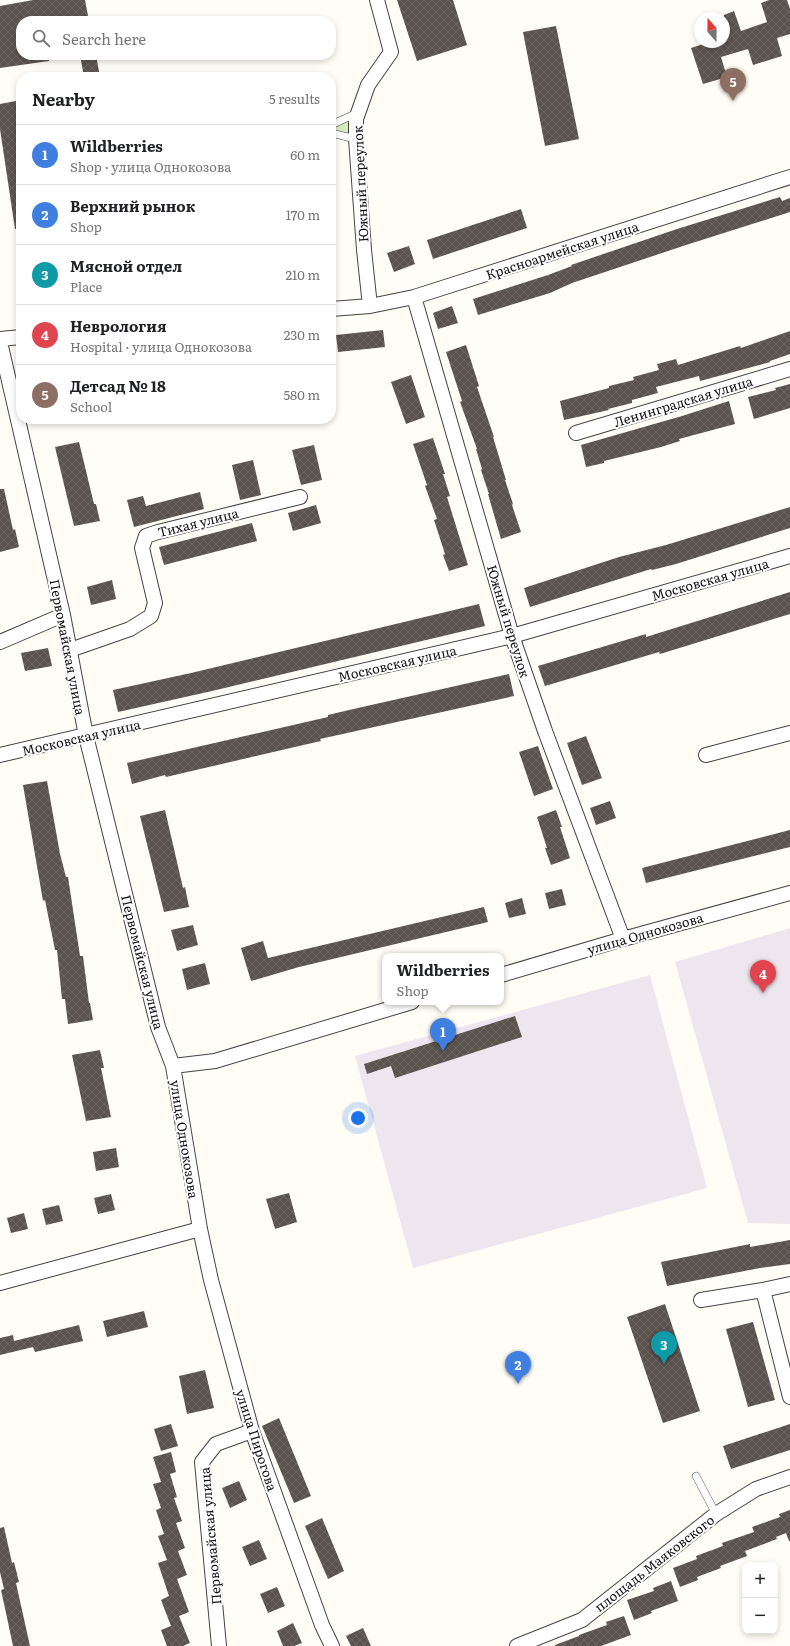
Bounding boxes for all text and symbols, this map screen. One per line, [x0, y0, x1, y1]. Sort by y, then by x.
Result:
north arrow [694, 12, 730, 48]
search box [16, 16, 336, 60]
icon: search [30, 27, 52, 49]
text: Search here [62, 27, 146, 50]
pin: 5 [720, 68, 746, 101]
text: Nearby [32, 86, 95, 111]
text: 5 results [269, 89, 320, 108]
street label: Южный переулок [347, 125, 373, 243]
text: Wildberries [70, 134, 163, 157]
text: 1 [42, 145, 48, 164]
text: 60 m [290, 145, 320, 164]
text: Shop · улица Однокозова [70, 157, 231, 176]
text: Верхний рынок [70, 194, 195, 217]
text: 2 [42, 205, 48, 224]
text: 170 m [286, 205, 320, 224]
street label: Красноармейская улица [483, 216, 641, 284]
text: Shop [70, 217, 102, 236]
text: Мясной отдел [70, 254, 182, 277]
text: 3 [41, 265, 49, 284]
text: 210 m [285, 265, 320, 284]
text: Place [70, 277, 102, 296]
text: Неврология [70, 314, 166, 337]
text: 4 [41, 325, 49, 344]
text: 230 m [284, 325, 320, 344]
text: Hospital · улица Однокозова [70, 337, 252, 356]
street label: Ленинградская улица [611, 371, 755, 431]
text: Детсад № 18 [70, 374, 166, 397]
text: 5 [41, 385, 49, 404]
text: 580 m [284, 385, 320, 404]
text: School [70, 397, 112, 416]
street label: Тихая улица [156, 503, 240, 541]
street label: Московская улица [649, 553, 771, 605]
street label: Южный переулок [483, 562, 535, 680]
street label: Первомайская улица [46, 577, 90, 717]
street label: Московская улица [336, 640, 458, 686]
street label: Московская улица [20, 714, 142, 760]
street label: Первомайская улица [117, 893, 169, 1031]
street label: улица Однокозова [585, 907, 705, 959]
popup [382, 953, 504, 1005]
text: Wildberries [397, 958, 489, 981]
pin: 4 [750, 960, 776, 993]
text: Shop [397, 981, 428, 1000]
pin: 1 [430, 1018, 456, 1051]
street label: улица Однокозова [166, 1078, 204, 1200]
your location [348, 1108, 368, 1128]
pin: 3 [651, 1331, 677, 1364]
pin: 2 [505, 1351, 531, 1384]
street label: улица Пирогова [232, 1387, 282, 1493]
street label: Первомайская улица [195, 1466, 225, 1606]
street label: площадь Маяковского [590, 1510, 718, 1616]
map controls [742, 1562, 778, 1634]
button: + [742, 1562, 778, 1598]
button: − [742, 1598, 778, 1634]

